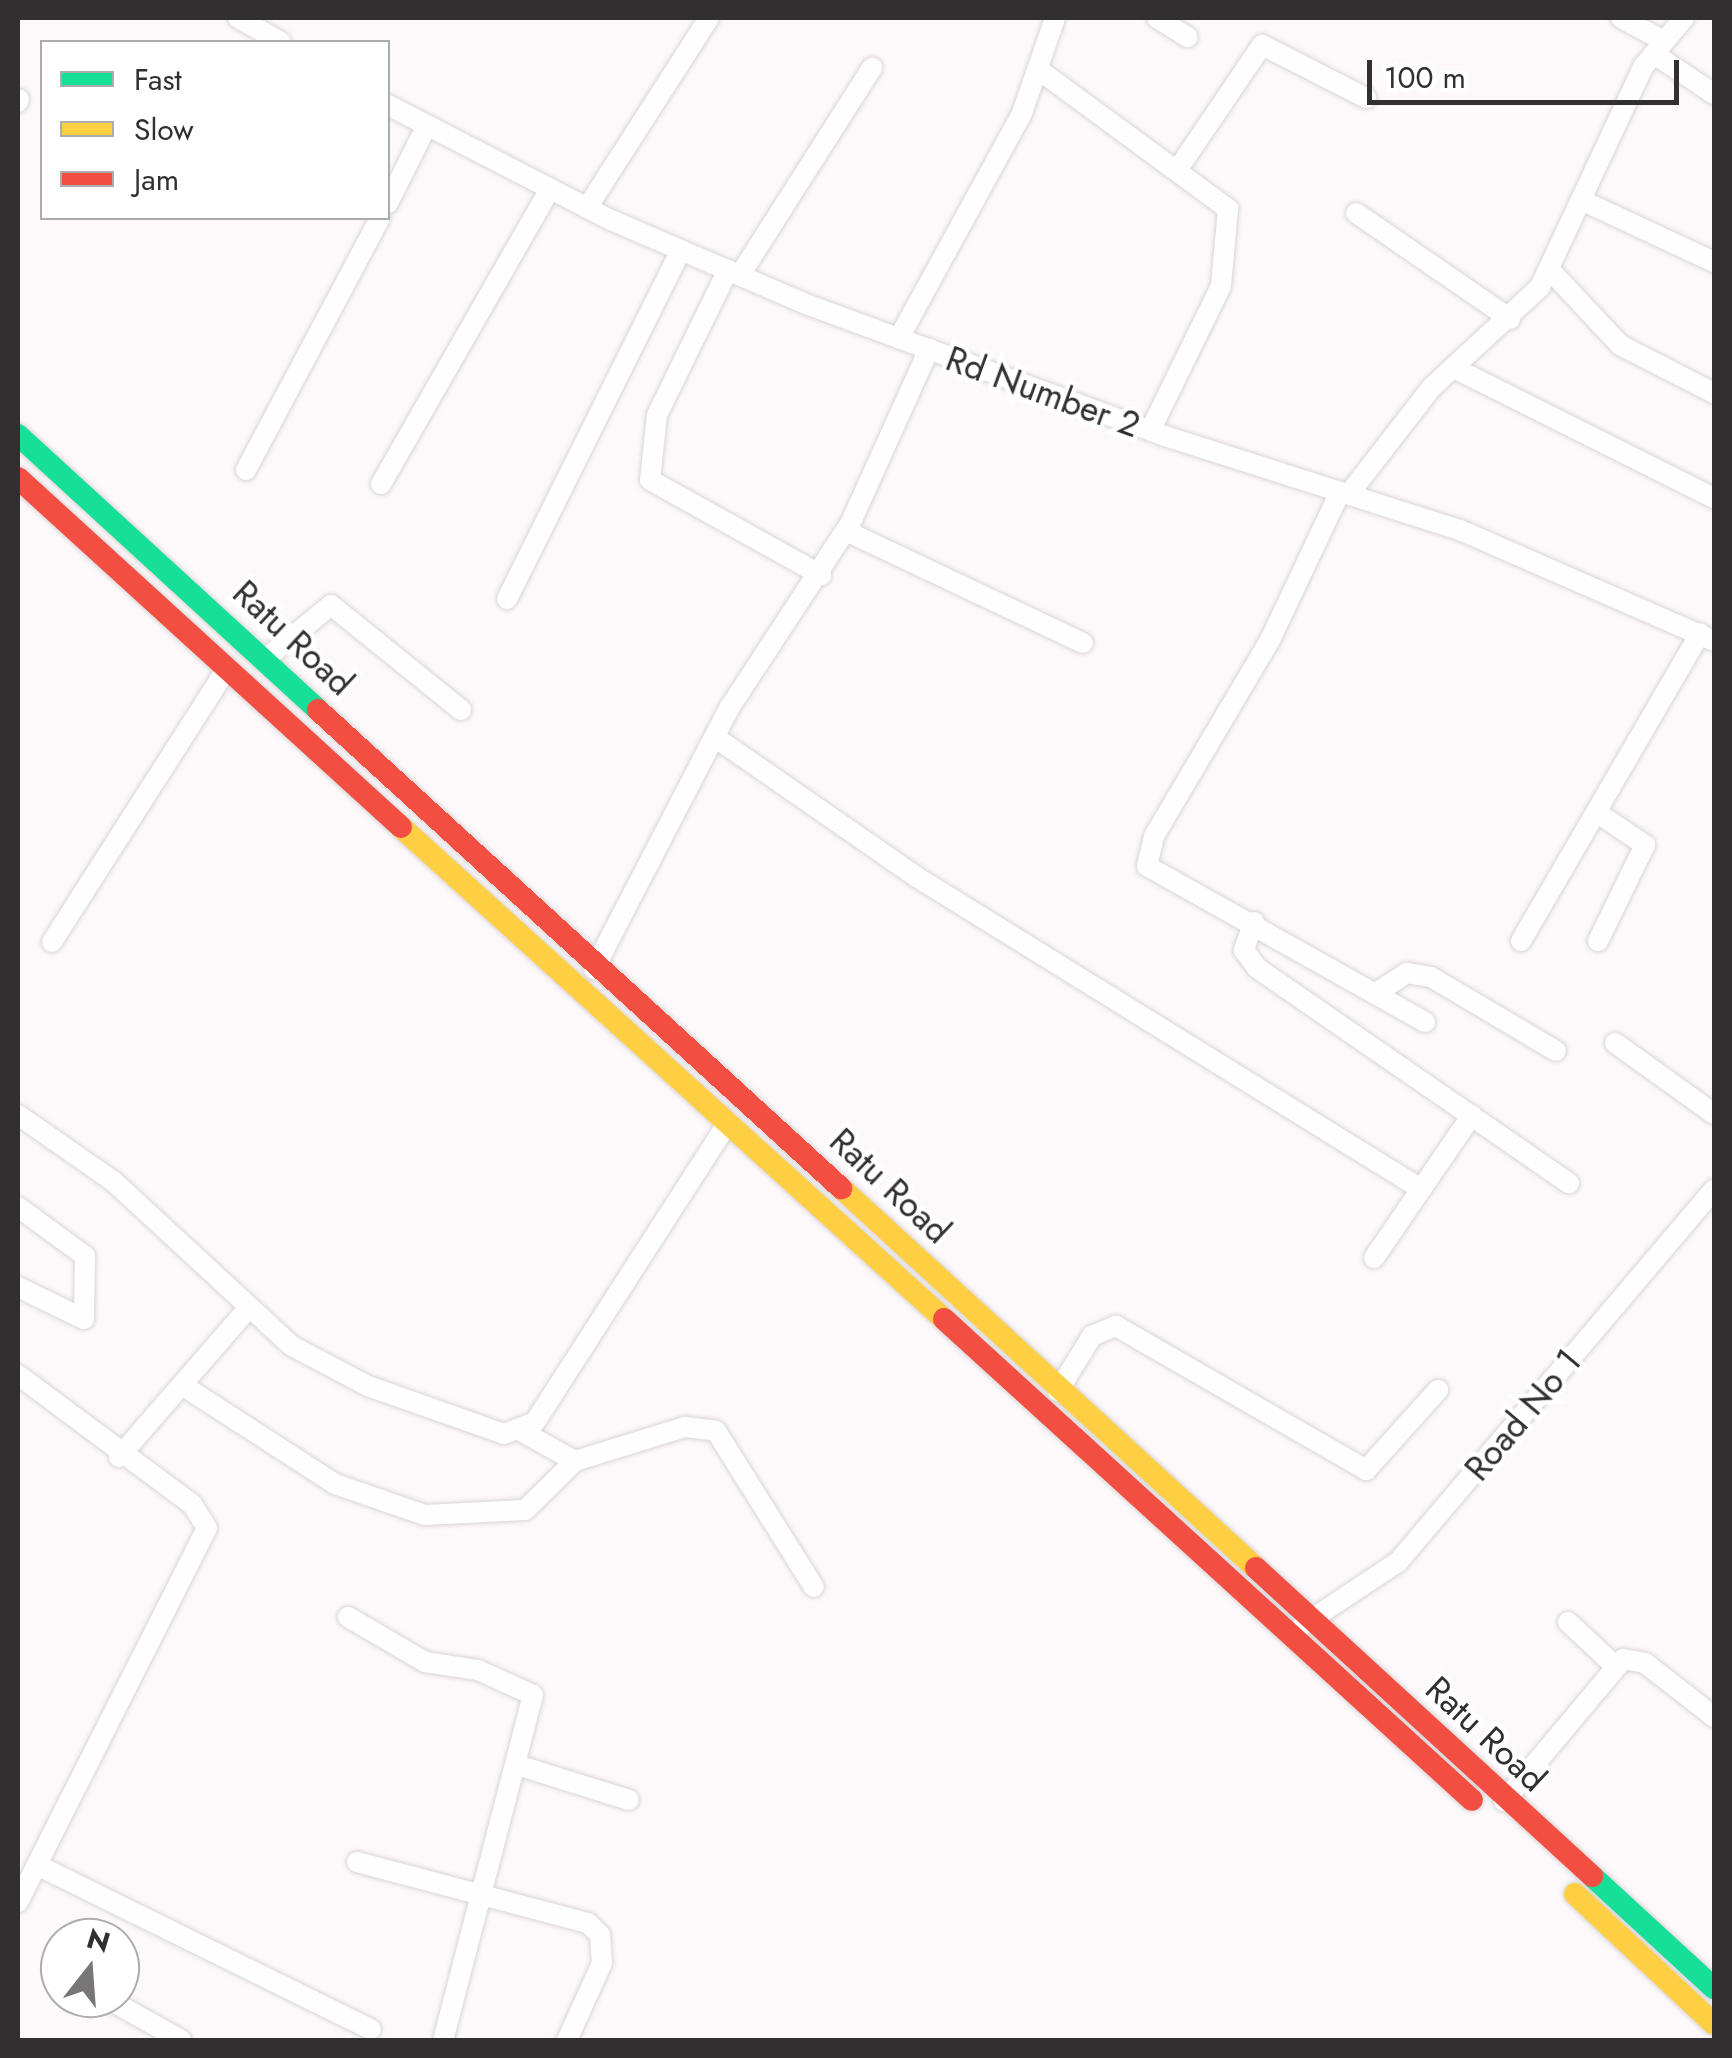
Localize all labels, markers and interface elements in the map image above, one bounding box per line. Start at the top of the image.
legend [40,40,390,220]
scale bar [1372,40,1684,102]
text: 100 m [1384,56,1466,99]
text: Fast [134,58,182,101]
text: Slow [134,108,194,151]
text: Jam [134,158,179,201]
street label: Rd Number 2 [940,338,1146,446]
street label: Ratu Road [224,572,362,704]
street label: Ratu Road [821,1120,959,1252]
street label: Road No 1 [1456,1341,1590,1489]
street label: Ratu Road [1417,1668,1555,1800]
north arrow [40,1918,140,2018]
text: N [82,1918,115,1964]

